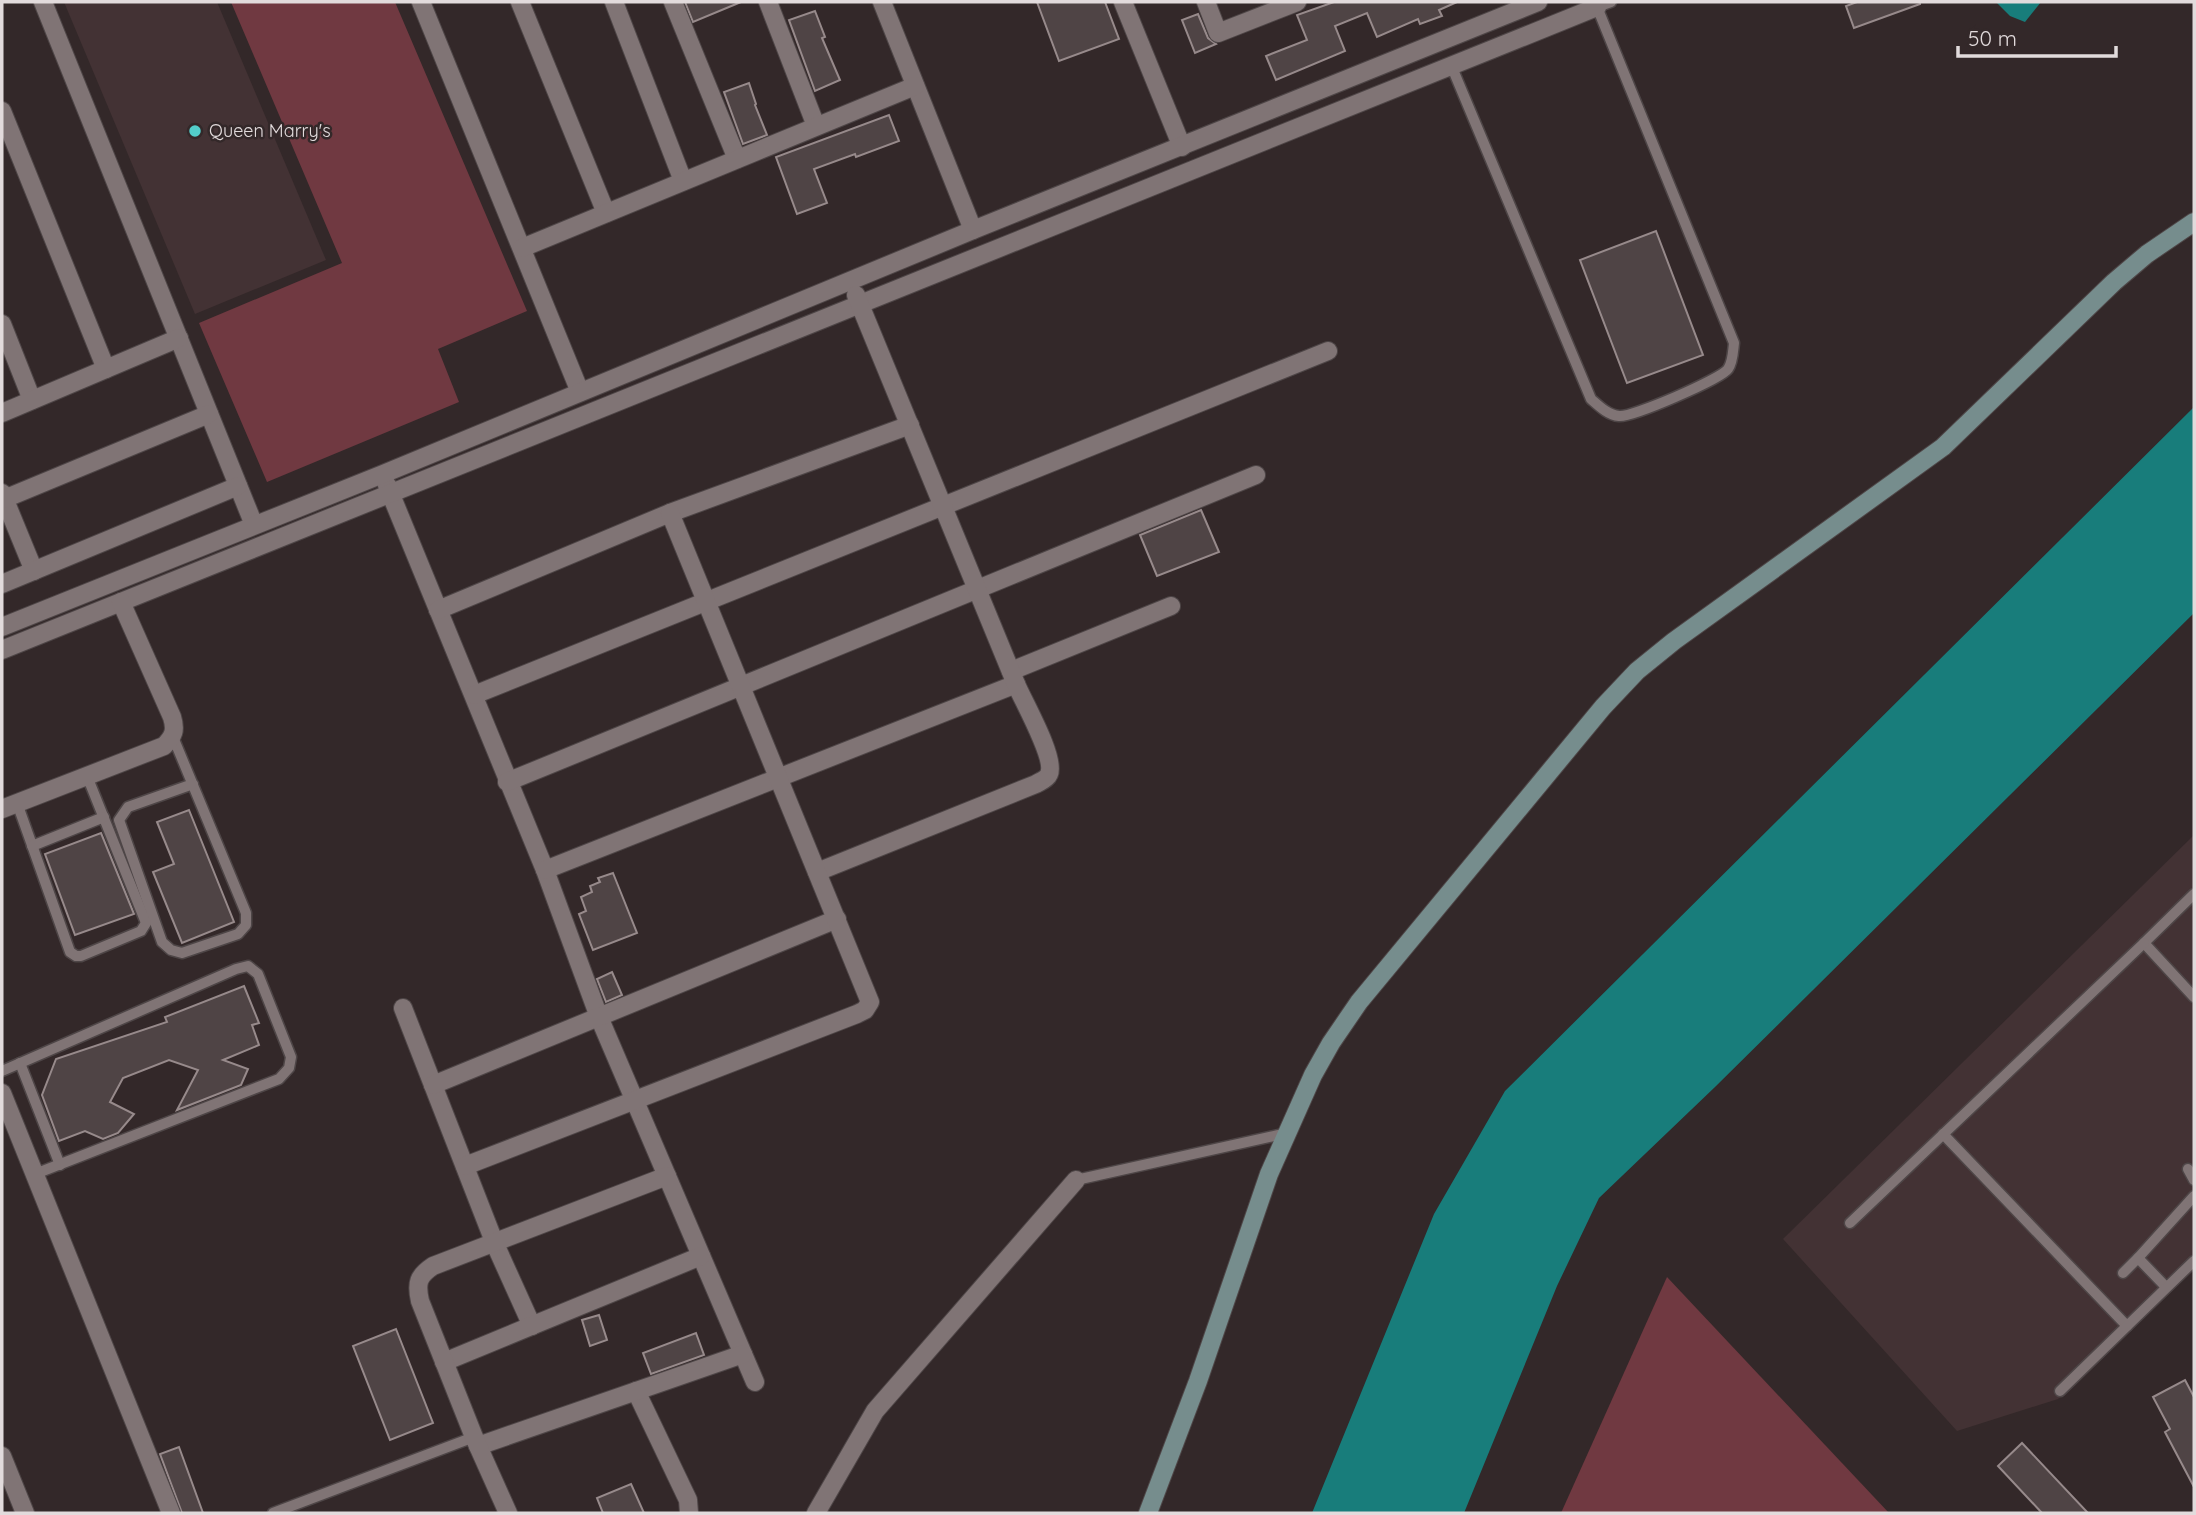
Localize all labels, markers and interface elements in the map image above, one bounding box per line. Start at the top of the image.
scale bar [1958,14,2116,58]
text: 50 m [1968,25,2017,51]
place label: Queen Marry's [209,119,331,142]
marker: Queen Marry's [187,123,203,139]

